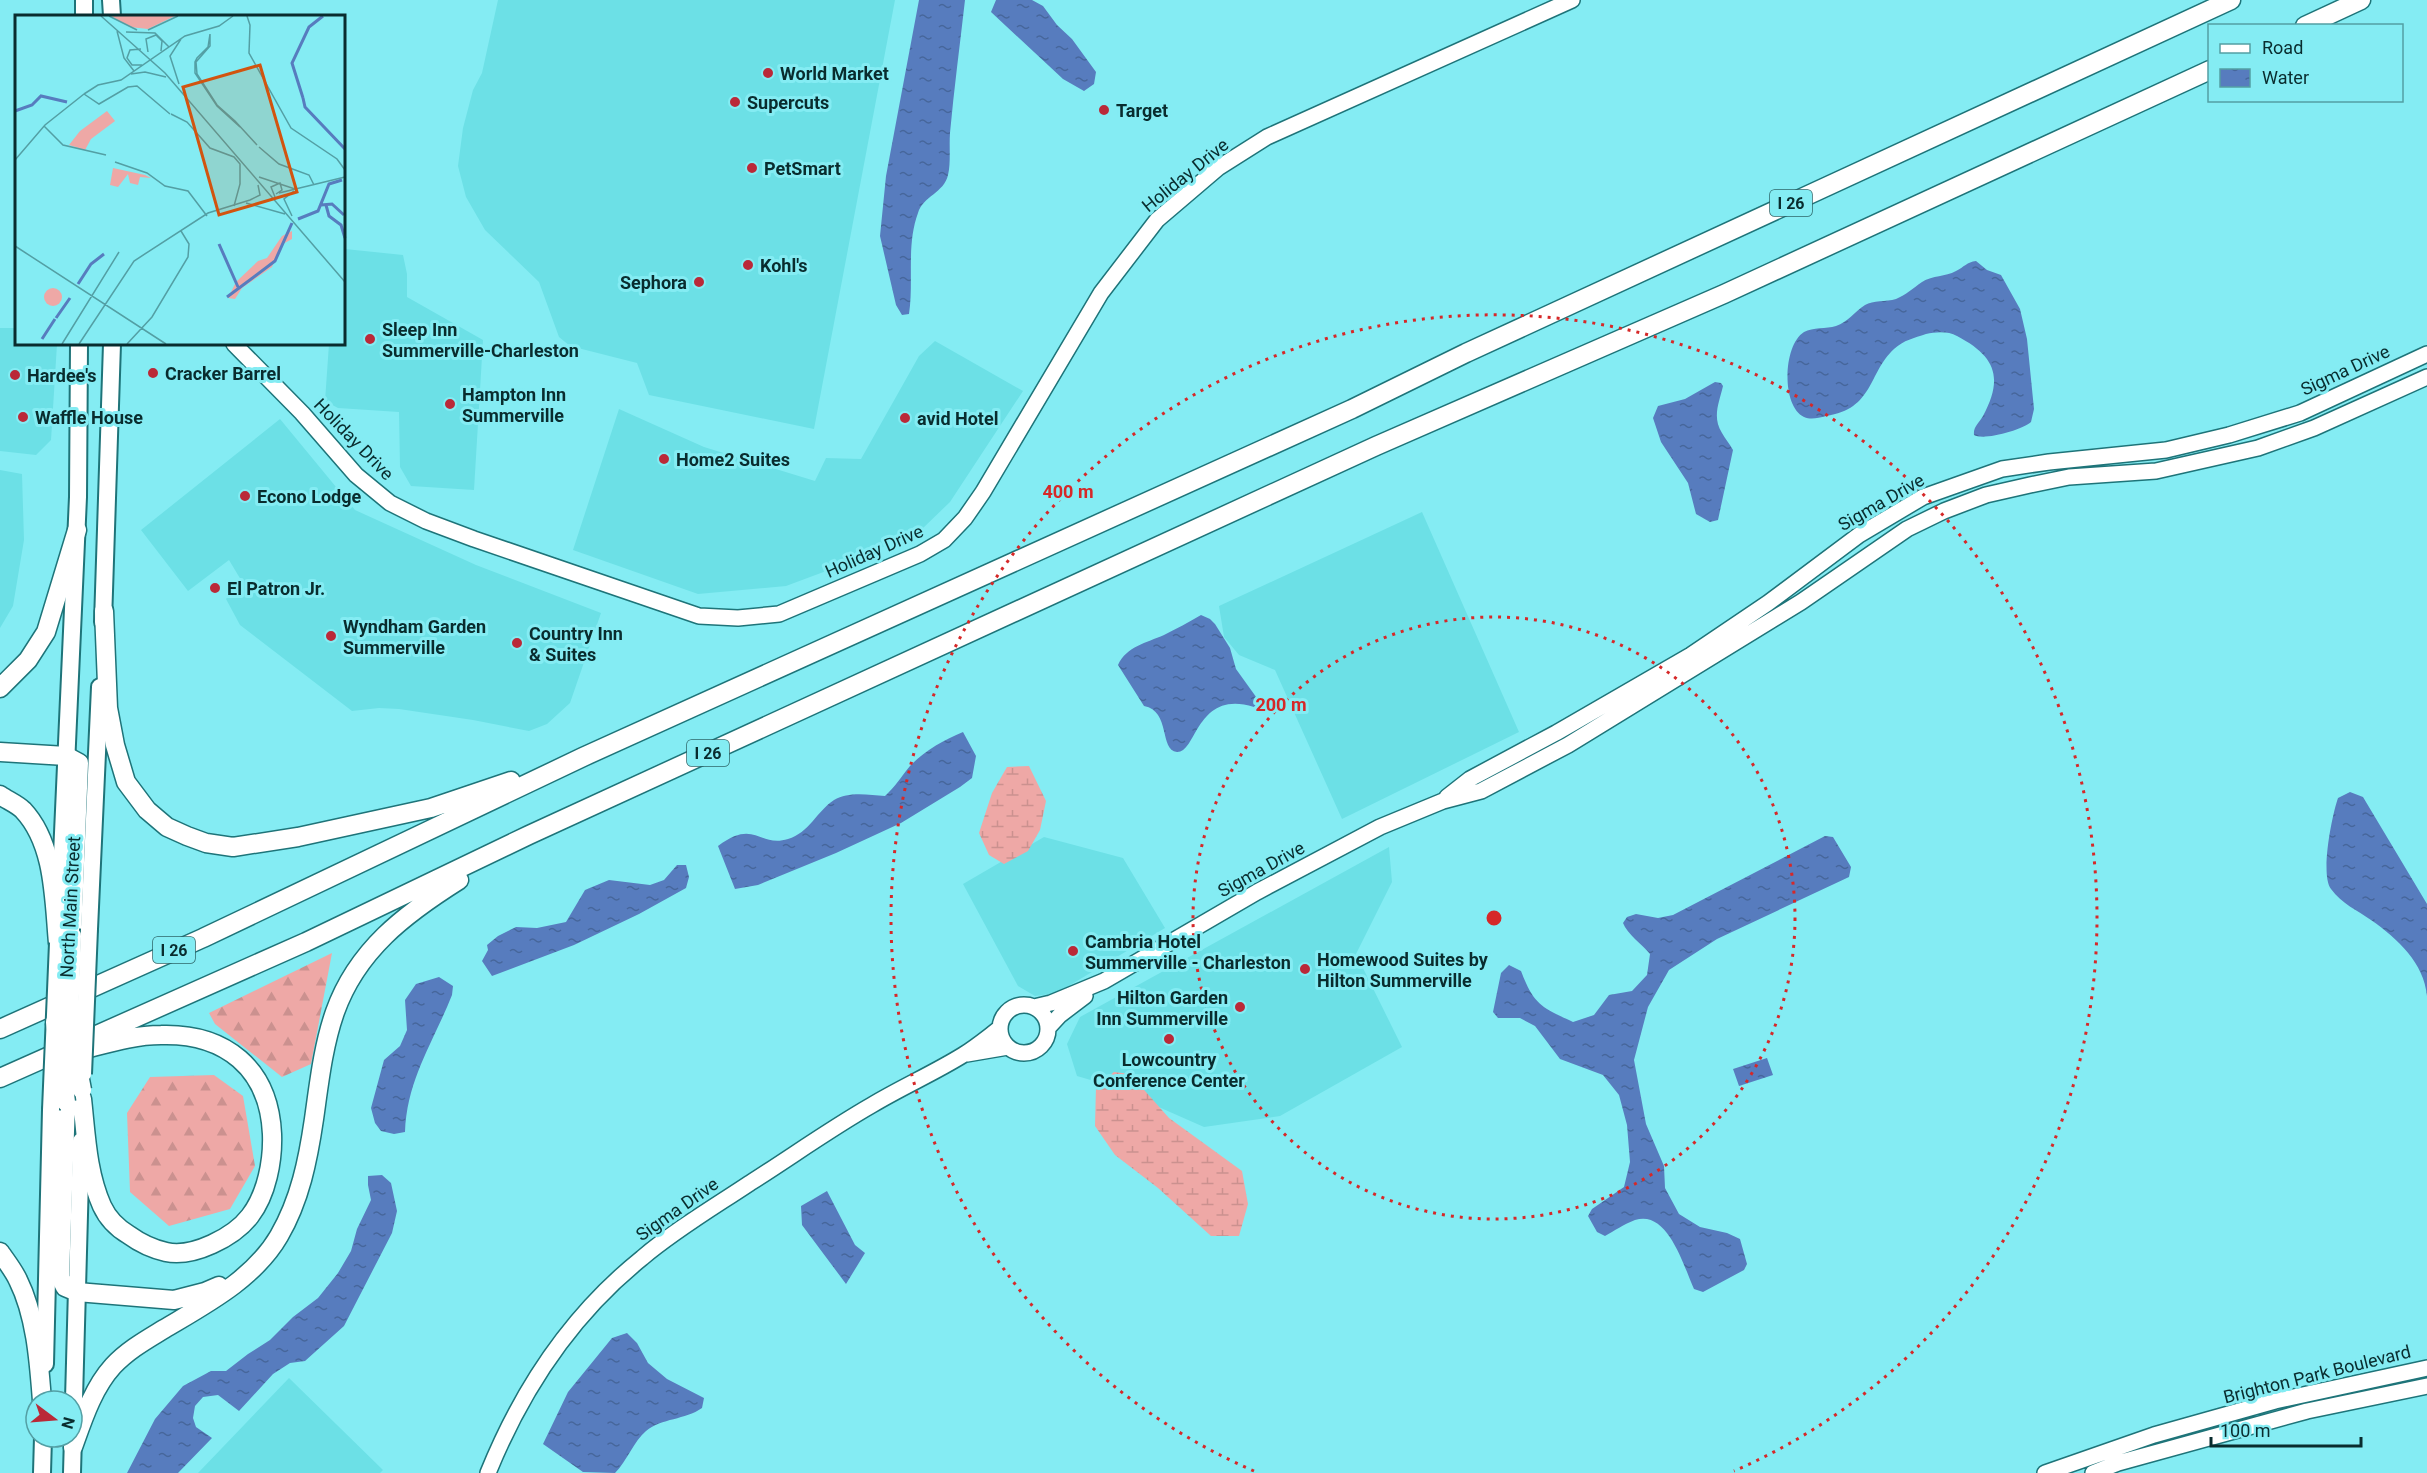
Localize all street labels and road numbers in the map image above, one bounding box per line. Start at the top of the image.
street label: Holiday Drive [1138,134,1232,216]
road number: I 26 [1770,190,1812,216]
street label: Sigma Drive [2297,340,2393,400]
street label: Holiday Drive [310,394,398,484]
street label: Sigma Drive [1834,469,1928,535]
street label: Holiday Drive [822,520,926,582]
road number: I 26 [687,740,729,766]
street label: North Main Street [56,836,84,978]
street label: Sigma Drive [1214,837,1308,901]
road number: I 26 [153,937,195,963]
street label: Sigma Drive [632,1173,722,1245]
street label: Brighton Park Boulevard [2221,1341,2413,1407]

